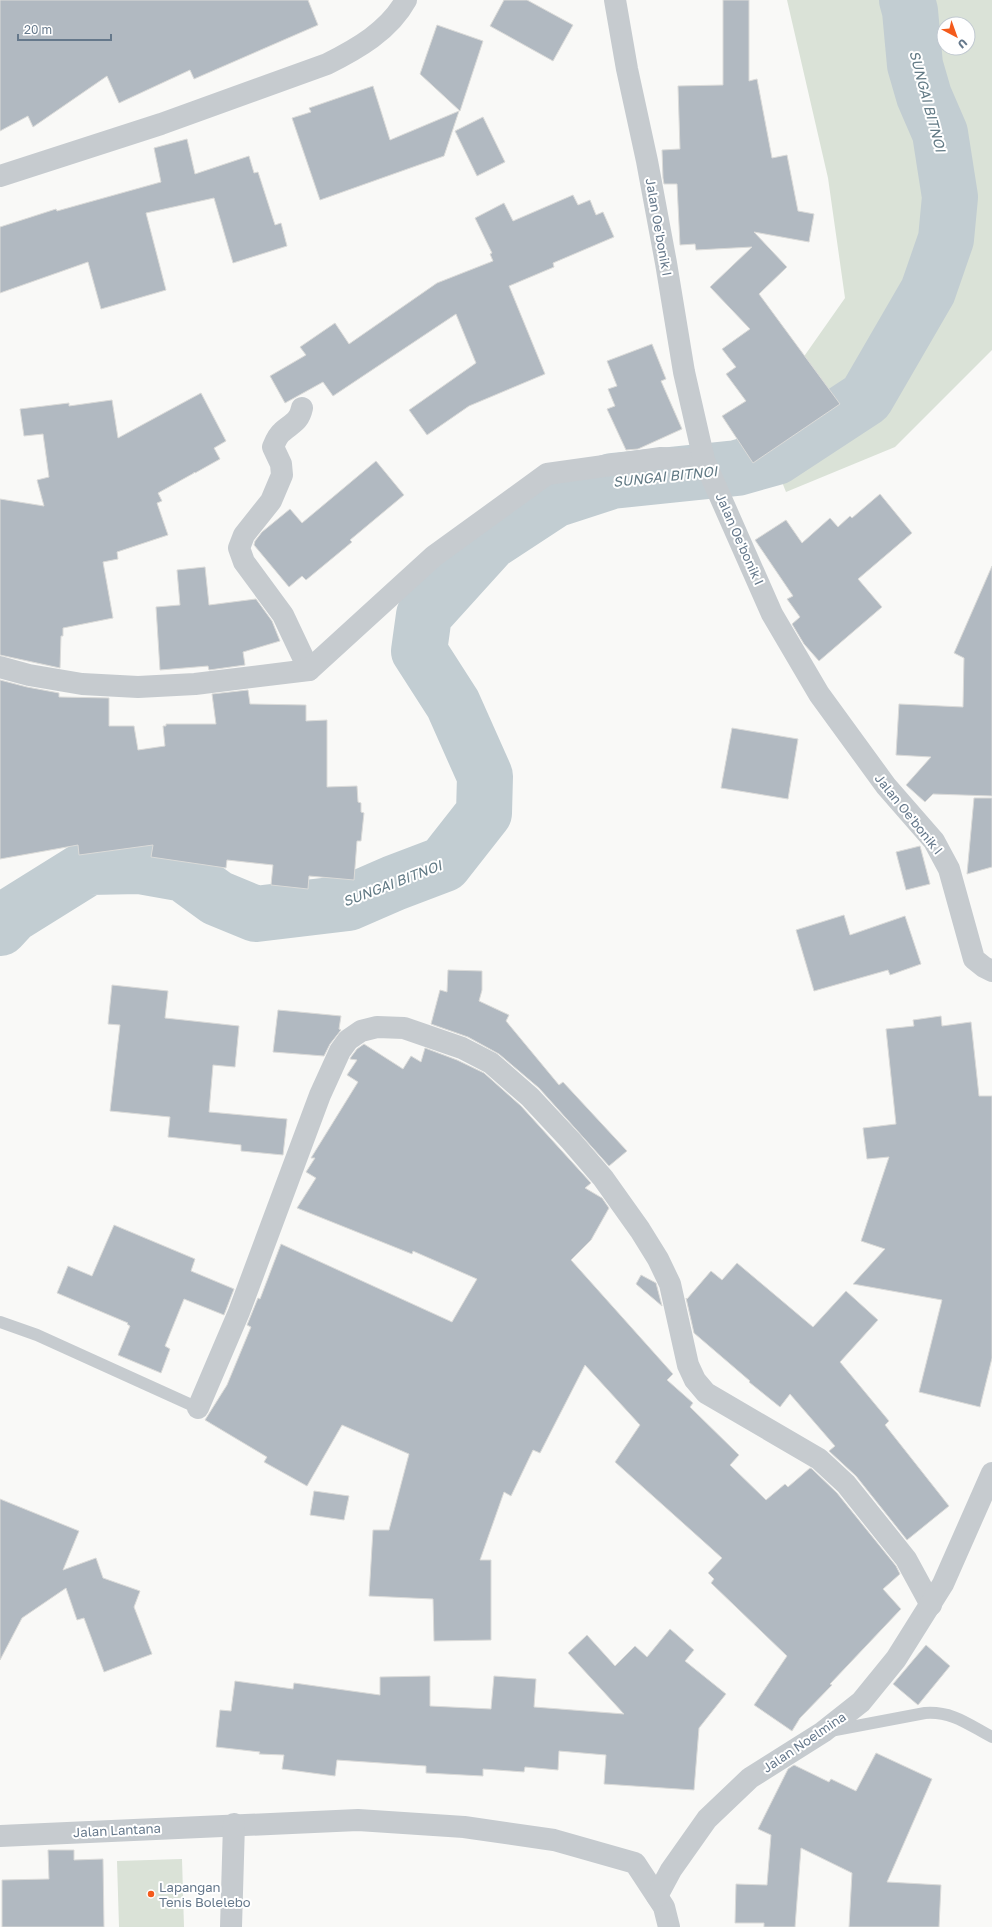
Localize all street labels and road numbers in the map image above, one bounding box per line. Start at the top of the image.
street label: Jalan Oe'bonik I [643,177,675,277]
street label: Jalan Oe'bonik I [713,490,767,588]
street label: Jalan Oe'bonik I [872,770,946,858]
street label: Jalan Noelmina [759,1708,849,1776]
street label: Jalan Lantana [73,1820,161,1840]

